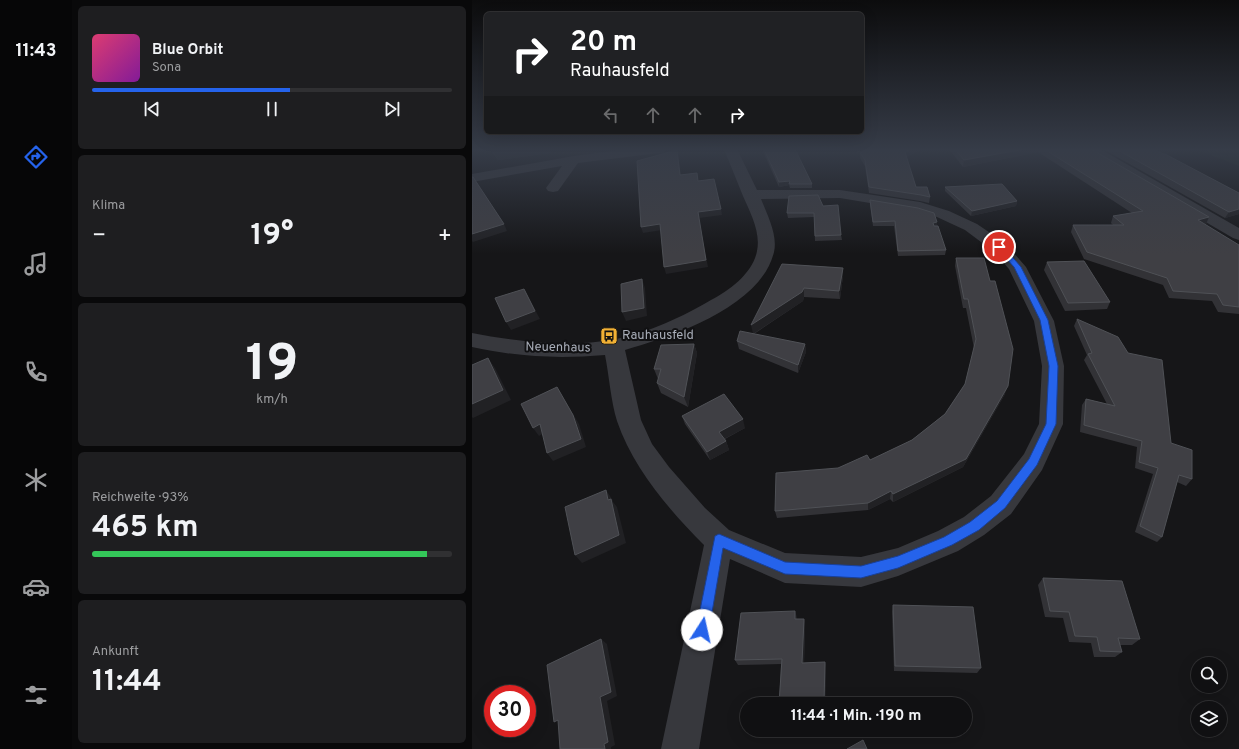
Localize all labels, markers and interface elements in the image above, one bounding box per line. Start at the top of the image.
text: 20 m [570,25,637,61]
icon: right [504,28,556,80]
text: 11:43 [15,40,57,63]
text: Blue Orbit [152,41,223,60]
text: Sona [152,60,181,76]
text: Rauhausfeld [570,60,670,83]
icon: previous [141,98,163,120]
icon: pause [261,98,283,120]
icon: next [381,98,403,120]
icon: left [600,104,622,126]
icon: ahead [642,104,664,126]
icon: ahead [684,104,706,126]
icon: right [726,104,748,126]
icon: directions [22,143,50,171]
text: Klima [92,198,125,214]
text: 19° [251,218,293,255]
text: − [92,223,106,250]
text: + [438,223,452,250]
pin [982,230,1016,264]
icon: arrive [988,236,1010,258]
icon: music [22,250,50,278]
bus stop icon: Rauhausfeld [599,326,619,346]
place label: Rauhausfeld [622,328,694,344]
text: 19 [246,333,298,399]
street label: Neuenhaus [525,339,591,357]
icon: phone [22,358,50,386]
text: km/h [256,392,288,408]
icon: climate [22,466,50,494]
text: Reichweite · 93% [92,490,189,506]
text: 465 km [92,510,199,547]
icon: car [22,573,50,601]
position arrow [681,609,723,651]
text: Ankunft [92,644,139,660]
map controls [1191,657,1227,737]
button: search [1191,657,1227,693]
text: 11:44 [92,664,162,701]
icon: filters [22,681,50,709]
speed limit sign: 30 [484,685,536,737]
button: layers [1191,701,1227,737]
text: 11:44 · 1 Min. · 190 m [791,707,921,726]

